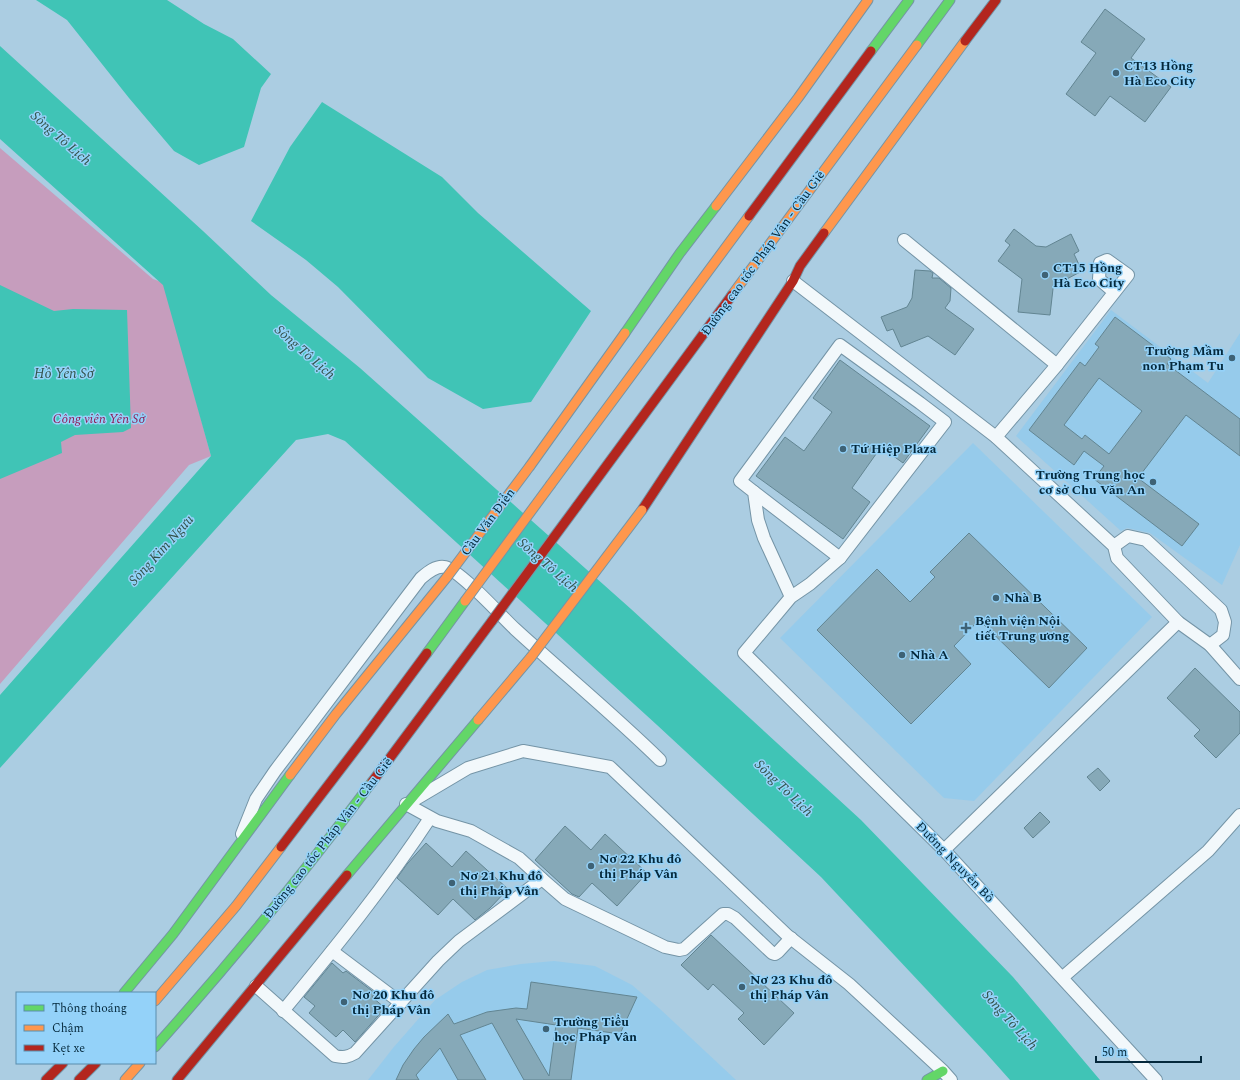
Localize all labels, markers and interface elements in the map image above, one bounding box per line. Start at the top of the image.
place label: CT13 Hồng Hà Eco City [1124,56,1196,91]
marker: CT13 Hồng Hà Eco City [1111,68,1121,78]
water label: Sông Tô Lịch [26,106,96,170]
street label: Đường cao tốc Pháp Vân - Cầu Giẽ [696,166,830,340]
place label: CT15 Hồng Hà Eco City [1053,258,1125,293]
marker: CT15 Hồng Hà Eco City [1040,270,1050,280]
water label: Sông Tô Lịch [270,320,340,384]
place label: Trường Mầm non Phạm Tu [1142,341,1224,376]
marker: Trường Mầm non Phạm Tu [1227,353,1237,363]
water label: Hồ Yên Sở [34,363,95,384]
park label: Công viên Yên Sở [53,409,147,429]
place label: Tứ Hiệp Plaza [851,439,937,459]
marker: Tứ Hiệp Plaza [838,444,848,454]
place label: Trường Trung học cơ sở Chu Văn An [1036,465,1145,500]
marker: Trường Trung học cơ sở Chu Văn An [1148,477,1158,487]
street label: Cầu Văn Điển [456,483,520,560]
water label: Sông Kim Ngưu [123,509,199,590]
water label: Sông Tô Lịch [513,533,583,597]
place label: Nhà B [1004,588,1042,608]
marker: Nhà B [991,593,1001,603]
place label: Bệnh viện Nội tiết Trung ương [975,611,1069,646]
marker: Bệnh viện Nội tiết Trung ương [960,622,972,634]
place label: Nhà A [910,645,949,665]
marker: Nhà A [897,650,907,660]
street label: Đường cao tốc Pháp Vân - Cầu Giẽ [259,753,397,923]
water label: Sông Tô Lịch [750,755,818,821]
street label: Đường Nguyễn Bồ [911,817,999,907]
place label: Nơ 22 Khu đô thị Pháp Vân [599,849,681,884]
marker: Nơ 22 Khu đô thị Pháp Vân [586,861,596,871]
place label: Nơ 21 Khu đô thị Pháp Vân [460,866,542,901]
marker: Nơ 21 Khu đô thị Pháp Vân [447,878,457,888]
place label: Nơ 23 Khu đô thị Pháp Vân [750,970,832,1005]
marker: Nơ 23 Khu đô thị Pháp Vân [737,982,747,992]
place label: Nơ 20 Khu đô thị Pháp Vân [352,985,434,1020]
water label: Sông Tô Lịch [977,985,1043,1055]
legend [16,992,156,1064]
marker: Nơ 20 Khu đô thị Pháp Vân [339,997,349,1007]
text: Thông thoáng [52,999,127,1018]
place label: Trường Tiểu học Pháp Vân [554,1012,637,1047]
text: Chậm [52,1019,84,1038]
marker: Trường Tiểu học Pháp Vân [541,1024,551,1034]
scale bar [1096,1038,1201,1064]
text: Kẹt xe [52,1039,85,1058]
text: 50 m [1102,1043,1127,1062]

